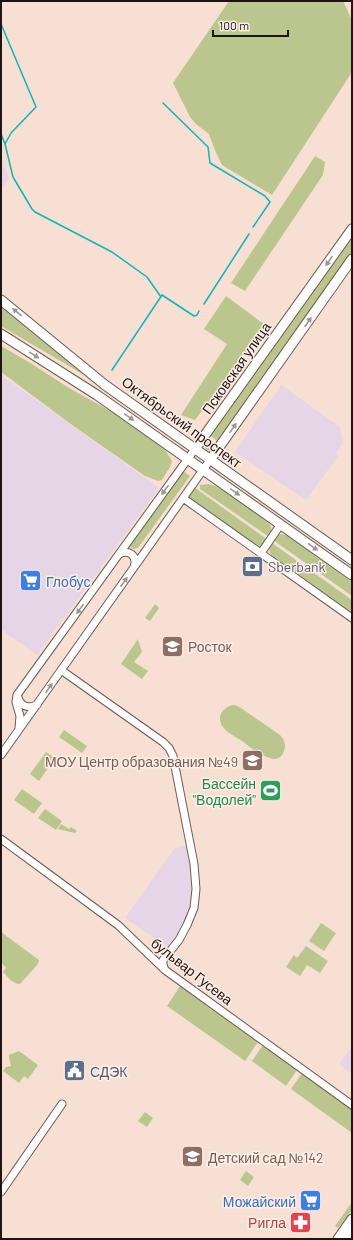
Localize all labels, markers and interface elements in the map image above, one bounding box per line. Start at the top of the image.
scale bar [213,12,288,38]
text: 100 m [219,18,249,32]
one-way arrow [325,255,333,266]
one-way arrow [11,308,22,317]
one-way arrow [304,317,312,327]
street label: Псковская улица [198,319,274,417]
one-way arrow [28,352,40,359]
street label: Октябрьский проспект [119,373,246,472]
one-way arrow [124,413,134,421]
one-way arrow [229,423,237,433]
one-way arrow [161,485,169,496]
one-way arrow [230,488,241,496]
one-way arrow [307,543,318,551]
bank icon: Sberbank [240,553,266,579]
place label: Sberbank [268,558,326,575]
supermarket icon: Глобус [18,568,44,594]
place label: Глобус [46,573,90,590]
one-way arrow [120,576,128,587]
one-way arrow [76,603,84,614]
school or university icon: Росток [160,633,186,659]
place label: Росток [188,638,233,655]
one-way arrow [45,682,53,693]
school or university icon: МОУ Центр образования №49 [240,748,266,774]
place label: МОУ Центр образования №49 [45,753,238,770]
place label: Бассейн "Водолей" [192,775,256,808]
sports icon: Бассейн "Водолей" [258,778,284,804]
street label: бульвар Гусева [148,934,236,1008]
public building icon: СДЭК [61,1058,87,1084]
place label: СДЭК [90,1063,128,1080]
school or university icon: Детский сад №142 [179,1144,205,1170]
place label: Детский сад №142 [208,1149,324,1166]
supermarket icon: Можайский [298,1188,324,1214]
place label: Можайский [223,1193,296,1210]
pharmacy icon: Ригла [288,1209,314,1235]
place label: Ригла [248,1214,286,1231]

